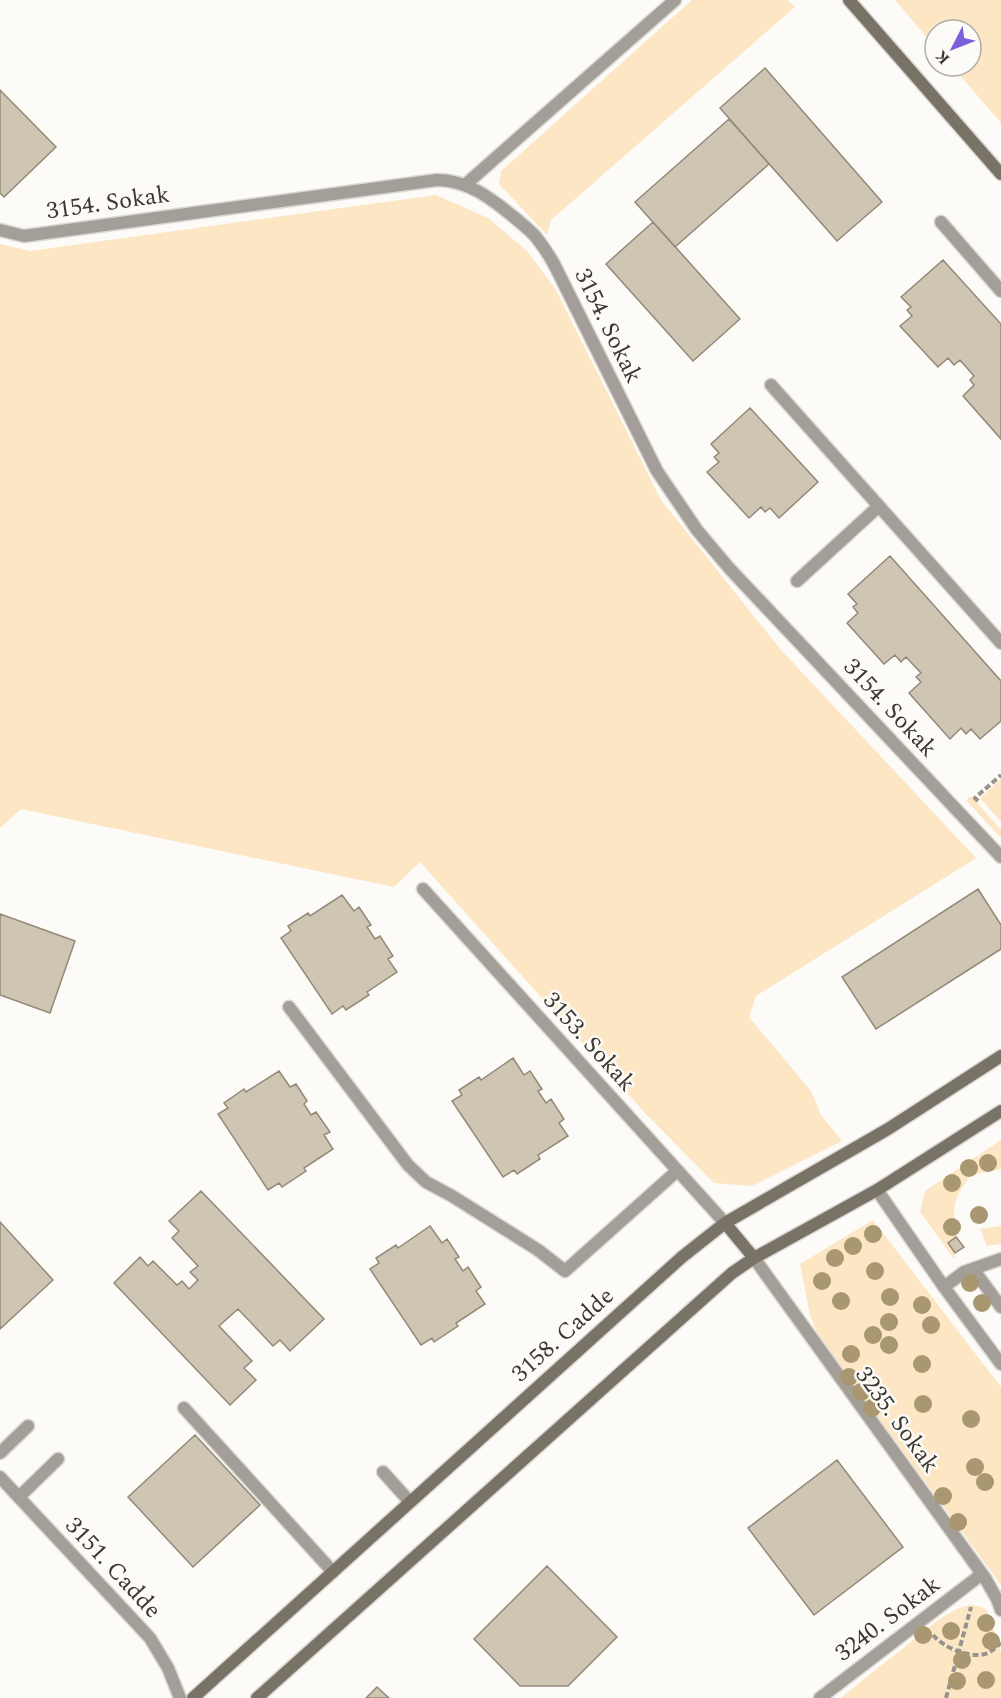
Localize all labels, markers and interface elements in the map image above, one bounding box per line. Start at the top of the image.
north arrow [923,18,983,78]
text: K [929,44,956,70]
street label: 3154. Sokak [44,177,172,229]
street label: 3154. Sokak [565,262,651,390]
street label: 3154. Sokak [834,650,946,766]
street label: 3153. Sokak [534,984,644,1100]
street label: 3158. Cadde [504,1279,622,1391]
street label: 3235. Sokak [846,1359,948,1481]
street label: 3151. Cadde [56,1509,170,1627]
street label: 3240. Sokak [828,1567,948,1671]

